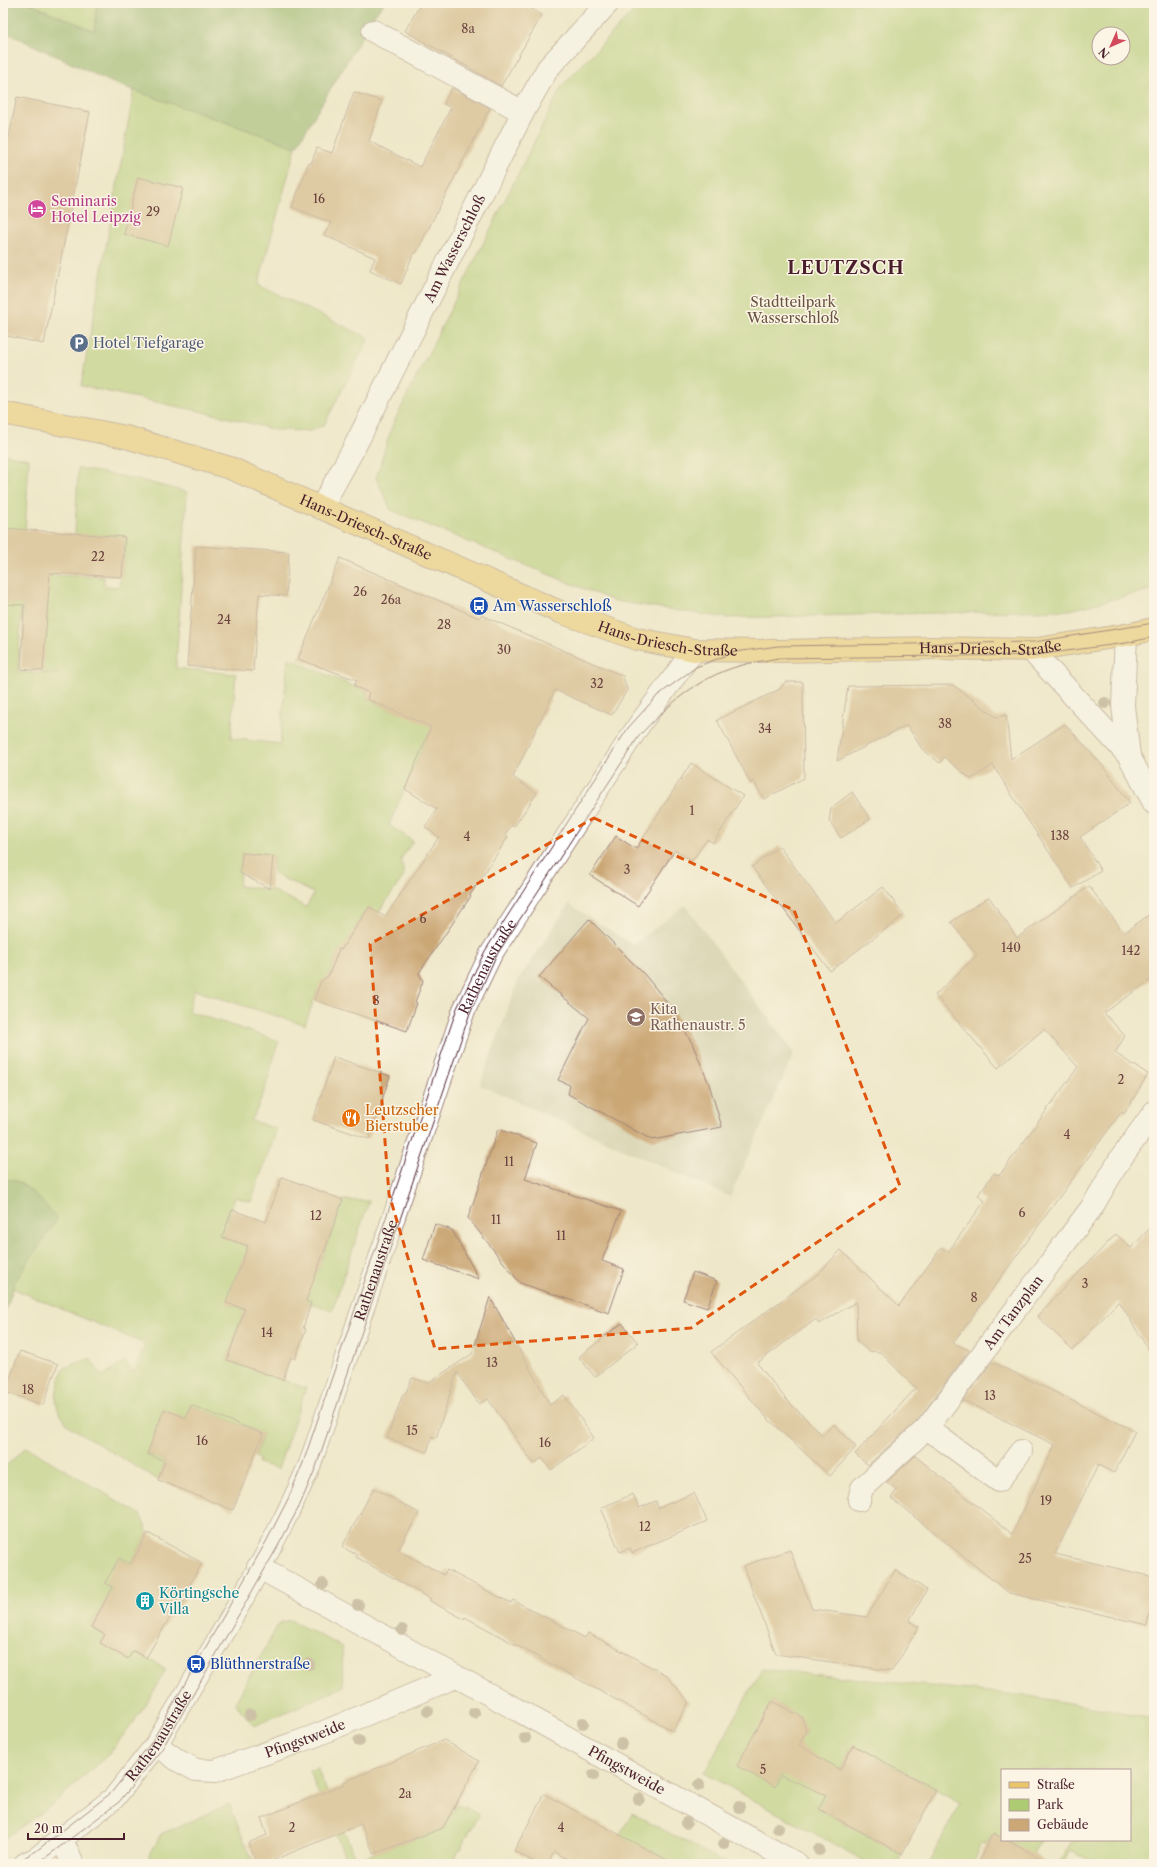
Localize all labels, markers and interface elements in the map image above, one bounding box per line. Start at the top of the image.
house number: 8a [461,21,475,36]
north arrow [1091,26,1131,66]
text: N [1095,44,1112,61]
house number: 16 [313,191,325,206]
street label: Am Wasserschloß [419,191,489,306]
place label: Seminaris Hotel Leipzig [51,192,141,226]
hotel icon: Seminaris Hotel Leipzig [26,198,48,220]
house number: 29 [146,204,160,219]
district label: LEUTZSCH [787,257,905,279]
park label: Stadtteilpark Wasserschloß [746,293,839,327]
parking icon: Hotel Tiefgarage [68,332,90,354]
place label: Hotel Tiefgarage [93,334,204,352]
street label: Hans-Driesch-Straße [297,490,435,564]
house number: 22 [91,549,105,564]
house number: 26 [353,584,367,599]
house number: 26a [381,592,402,607]
bus stop icon: Am Wasserschloß [468,595,490,617]
place label: Am Wasserschloß [492,597,612,615]
house number: 24 [217,612,231,627]
house number: 28 [437,617,451,632]
street label: Hans-Driesch-Straße [596,617,738,660]
street label: Hans-Driesch-Straße [919,636,1063,659]
house number: 30 [497,642,511,657]
house number: 32 [590,676,604,691]
house number: 38 [938,716,952,731]
house number: 34 [758,721,772,736]
house number: 1 [689,803,695,818]
house number: 138 [1051,828,1069,843]
house number: 4 [464,829,471,844]
house number: 3 [624,862,630,877]
house number: 6 [419,911,427,926]
street label: Rathenaustraße [454,915,520,1017]
house number: 140 [1001,940,1021,955]
house number: 142 [1122,943,1141,958]
house number: 8 [372,993,380,1008]
place label: Kita Rathenaustr. 5 [650,1000,746,1034]
school or university icon: Kita Rathenaustr. 5 [625,1006,647,1028]
house number: 2 [1118,1072,1125,1087]
place label: Leutzscher Bierstube [365,1101,439,1135]
restaurant icon: Leutzscher Bierstube [340,1107,362,1129]
house number: 4 [1064,1127,1071,1142]
house number: 11 [504,1154,514,1169]
house number: 6 [1018,1205,1026,1220]
house number: 12 [310,1208,322,1223]
house number: 11 [491,1212,501,1227]
street label: Rathenaustraße [350,1217,401,1323]
house number: 11 [556,1228,566,1243]
street label: Am Tanzplan [979,1272,1047,1354]
house number: 3 [1082,1276,1088,1291]
house number: 8 [970,1290,978,1305]
house number: 14 [261,1325,273,1340]
house number: 13 [486,1355,498,1370]
house number: 18 [22,1382,34,1397]
house number: 13 [984,1388,996,1403]
house number: 15 [406,1423,418,1438]
house number: 16 [196,1433,208,1448]
house number: 16 [539,1435,551,1450]
house number: 19 [1040,1493,1052,1508]
house number: 12 [639,1519,651,1534]
house number: 25 [1018,1551,1032,1566]
place label: Körtingsche Villa [158,1584,239,1618]
building icon: Körtingsche Villa [134,1590,156,1612]
bus stop icon: Blüthnerstraße [185,1653,207,1675]
place label: Blüthnerstraße [210,1655,310,1673]
street label: Rathenaustraße [122,1687,196,1785]
street label: Pfingstweide [262,1715,348,1762]
street label: Pfingstweide [585,1742,668,1799]
house number: 5 [760,1762,766,1777]
legend [1001,1769,1131,1841]
text: Straße [1037,1777,1075,1792]
house number: 2a [398,1786,412,1801]
text: Park [1037,1797,1064,1812]
scale bar [28,1815,124,1841]
text: Gebäude [1037,1817,1089,1832]
house number: 2 [289,1820,296,1835]
house number: 4 [558,1820,565,1835]
text: 20 m [34,1821,63,1836]

